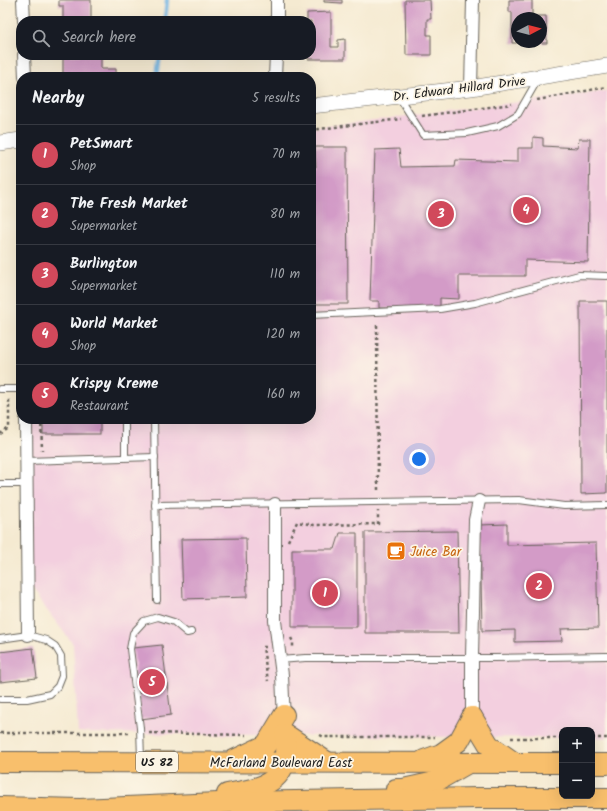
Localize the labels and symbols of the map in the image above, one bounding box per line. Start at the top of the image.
north arrow [511,12,547,48]
street label: Dr. Edward Hillard Drive [392,71,527,108]
pin: 4 [513,195,539,225]
pin: 3 [428,199,454,229]
your location [409,449,429,469]
cafe icon: Juice Bar [385,540,407,562]
place label: Juice Bar [410,542,462,563]
pin: 2 [526,571,552,601]
pin: 1 [312,578,338,608]
pin: 5 [139,667,165,697]
road number: US 82 [136,752,178,772]
street label: McFarland Boulevard East [210,753,353,774]

